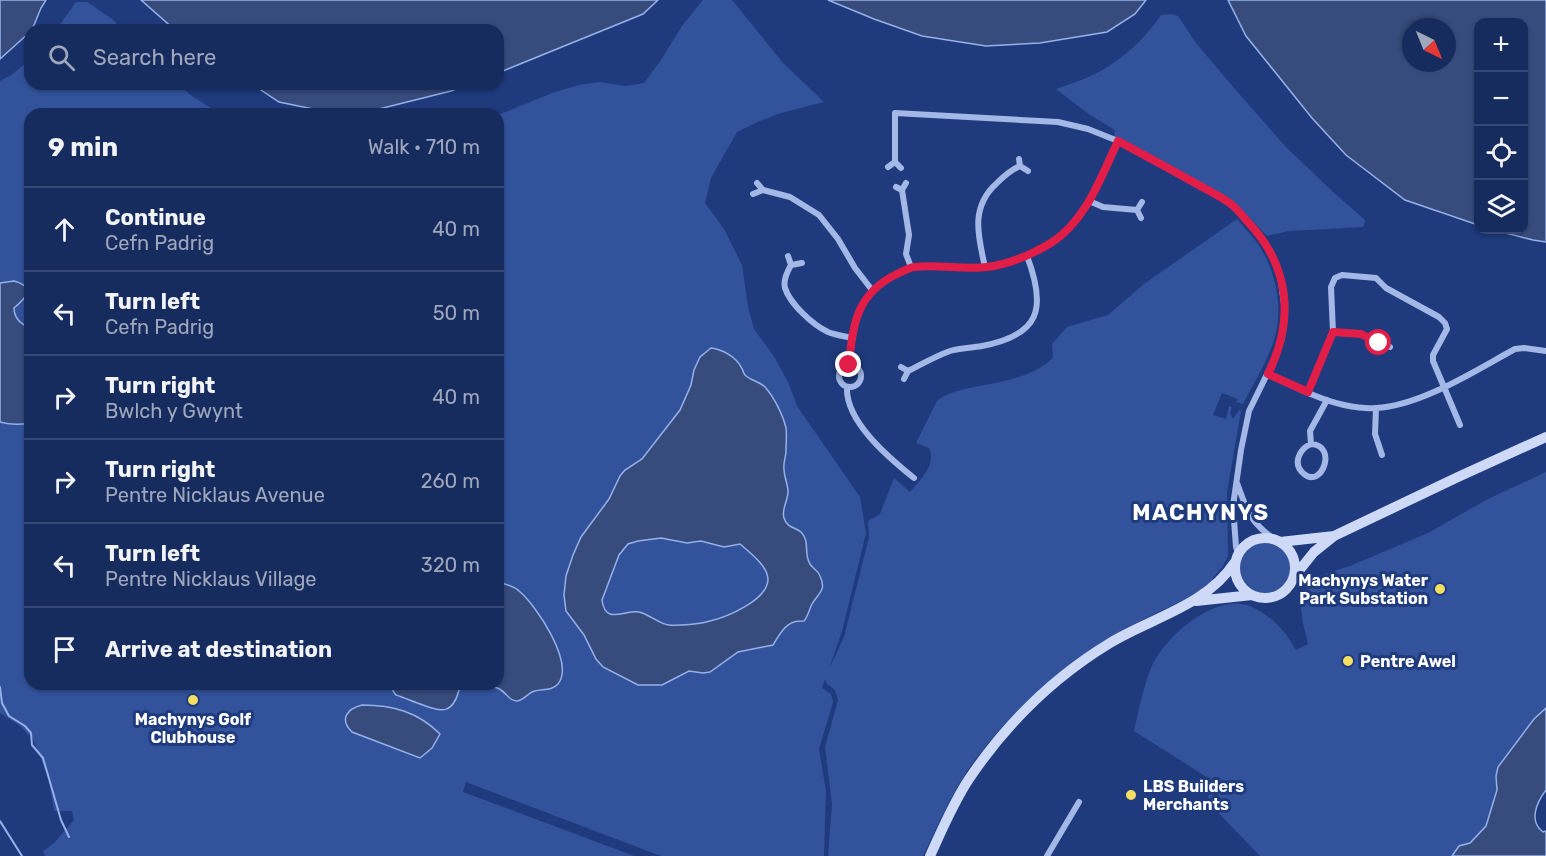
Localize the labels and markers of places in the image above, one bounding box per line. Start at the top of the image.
place label: Machynys Water Park Substation [1298,571,1429,608]
marker: Machynys Water Park Substation [1433,582,1447,596]
place label: Pentre Awel [1360,652,1456,671]
marker: Pentre Awel [1341,654,1355,668]
marker: Machynys Golf Clubhouse [186,693,200,707]
place label: Machynys Golf Clubhouse [135,710,252,747]
place label: LBS Builders Merchants [1143,777,1244,814]
marker: LBS Builders Merchants [1124,788,1138,802]

